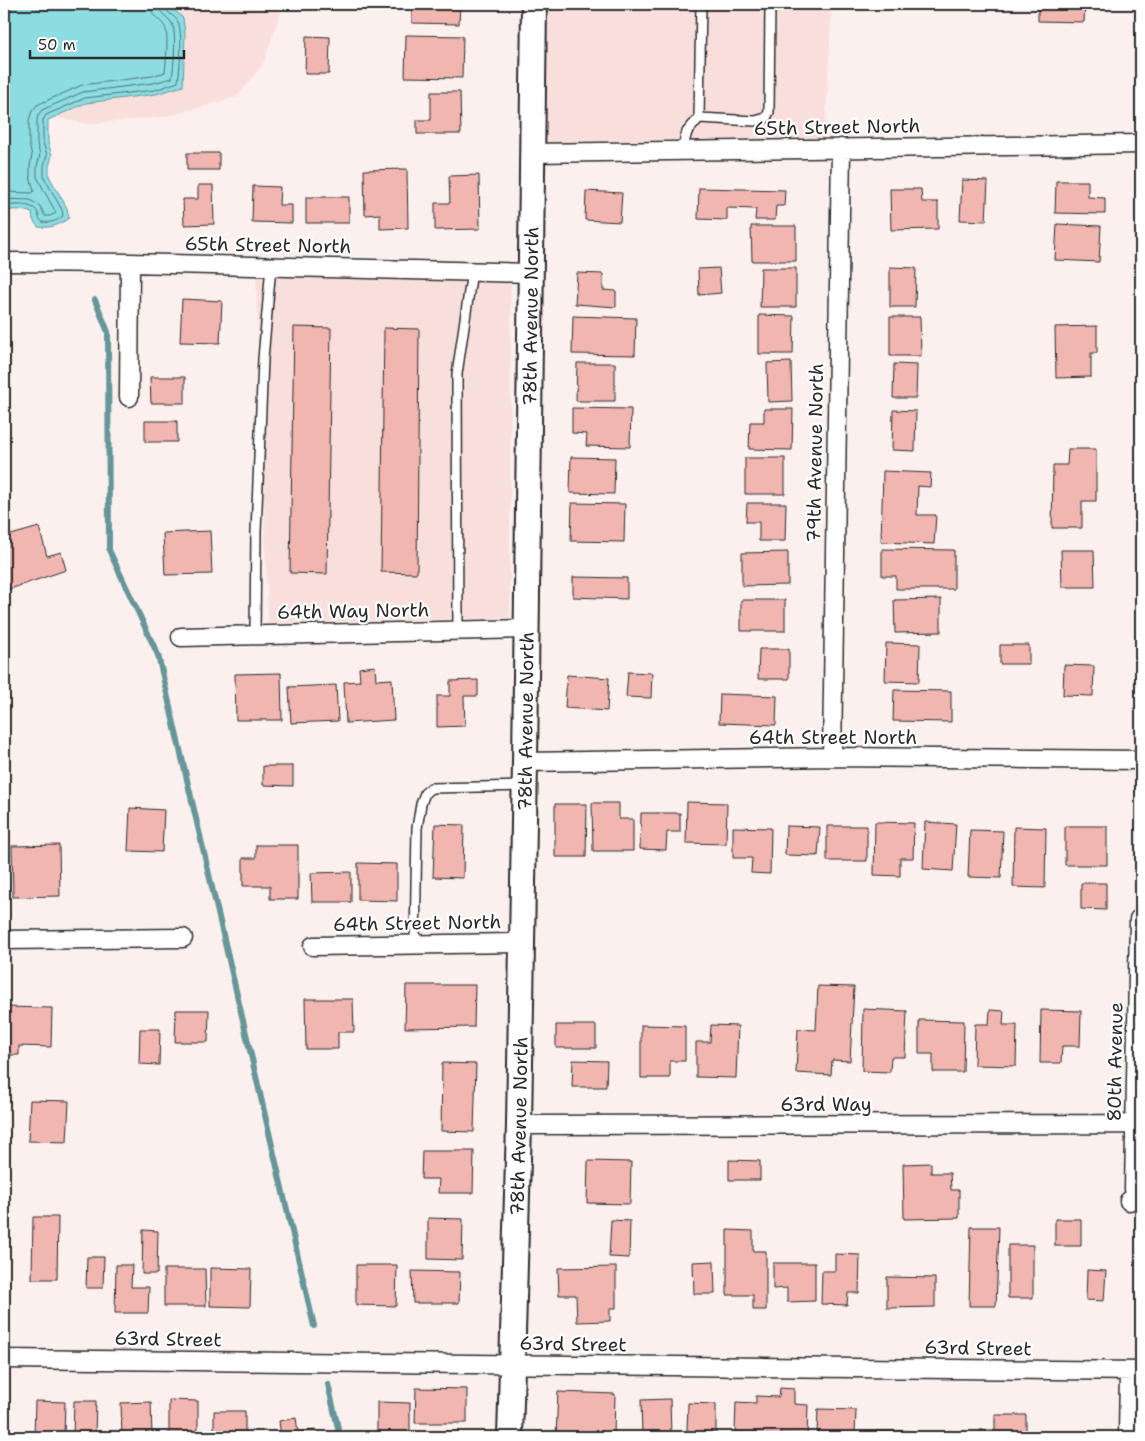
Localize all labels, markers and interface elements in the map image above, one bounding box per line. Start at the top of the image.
scale bar [30,28,184,60]
text: 50 m [38,35,76,55]
street label: 65th Street North [753,113,921,141]
street label: 78th Avenue North [517,226,544,406]
street label: 65th Street North [184,231,352,259]
street label: 79th Avenue North [801,363,829,543]
street label: 64th Way North [277,597,429,625]
street label: 78th Avenue North [512,631,539,811]
street label: 64th Street North [749,725,917,750]
street label: 64th Street North [333,909,501,937]
street label: 80th Avenue [1101,1002,1129,1122]
street label: 78th Avenue North [504,1036,533,1216]
street label: 63rd Way [780,1092,872,1117]
street label: 63rd Street [114,1326,222,1352]
street label: 63rd Street [519,1331,627,1357]
street label: 63rd Street [924,1335,1032,1361]

